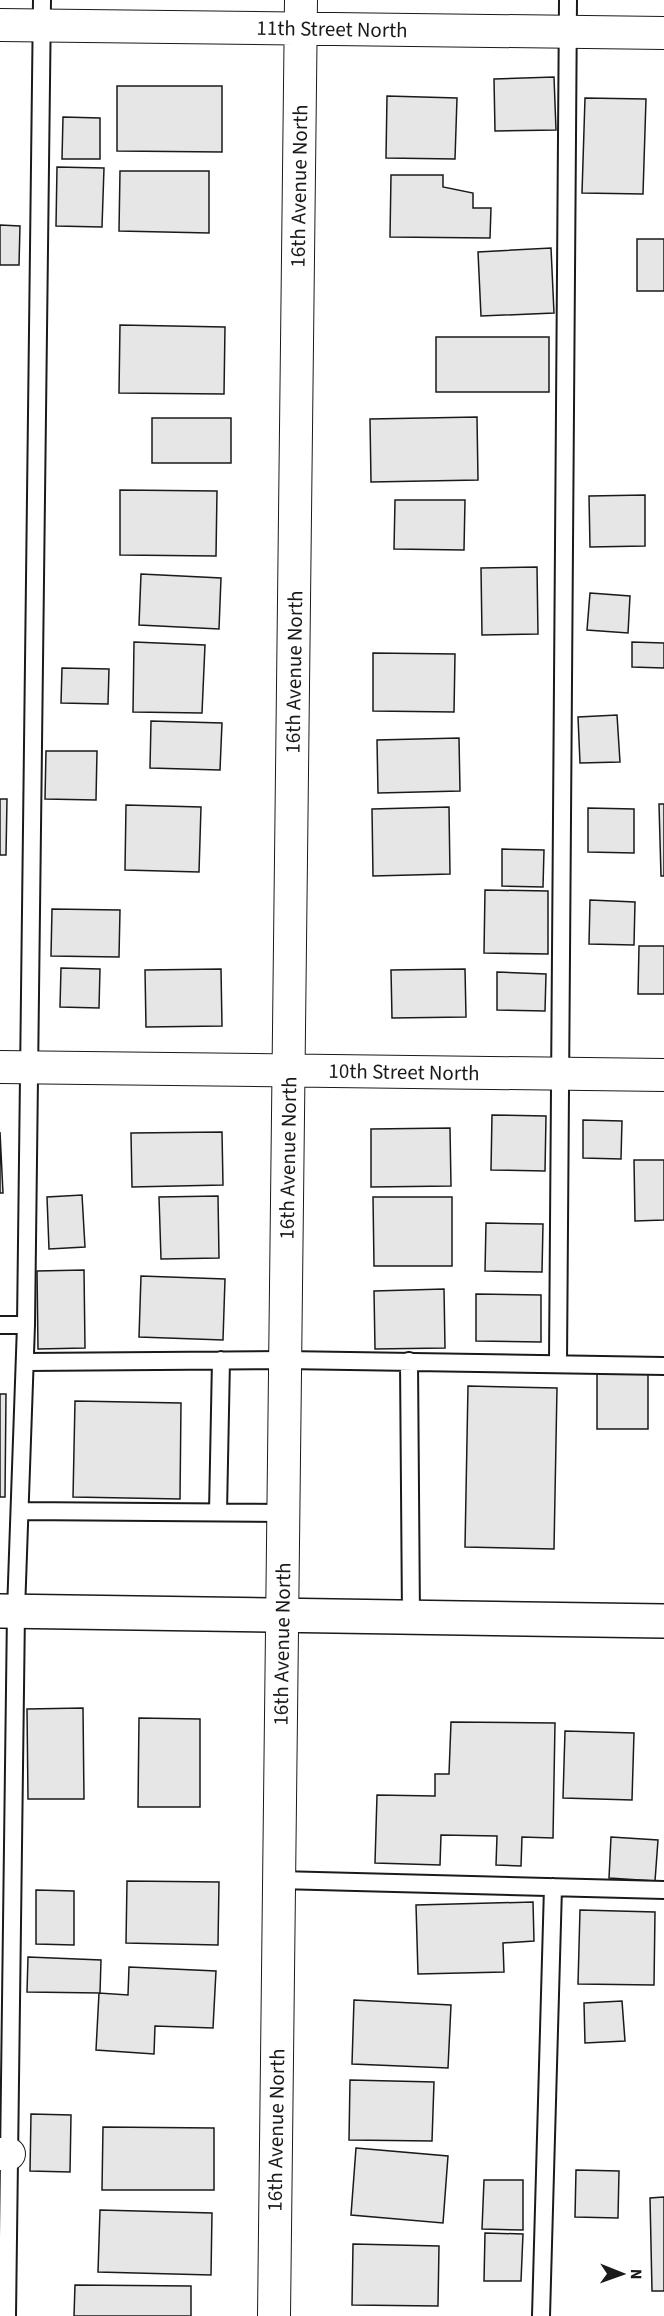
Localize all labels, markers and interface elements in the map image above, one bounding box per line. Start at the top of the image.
street label: 11th Street North [256,13,408,45]
street label: 16th Avenue North [283,104,315,268]
street label: 16th Avenue North [278,590,310,754]
street label: 10th Street North [328,1056,480,1088]
street label: 16th Avenue North [272,1076,304,1240]
street label: 16th Avenue North [266,1562,298,1726]
street label: 16th Avenue North [260,2048,292,2212]
north arrow [592,2244,652,2304]
text: N [625,2269,647,2280]

